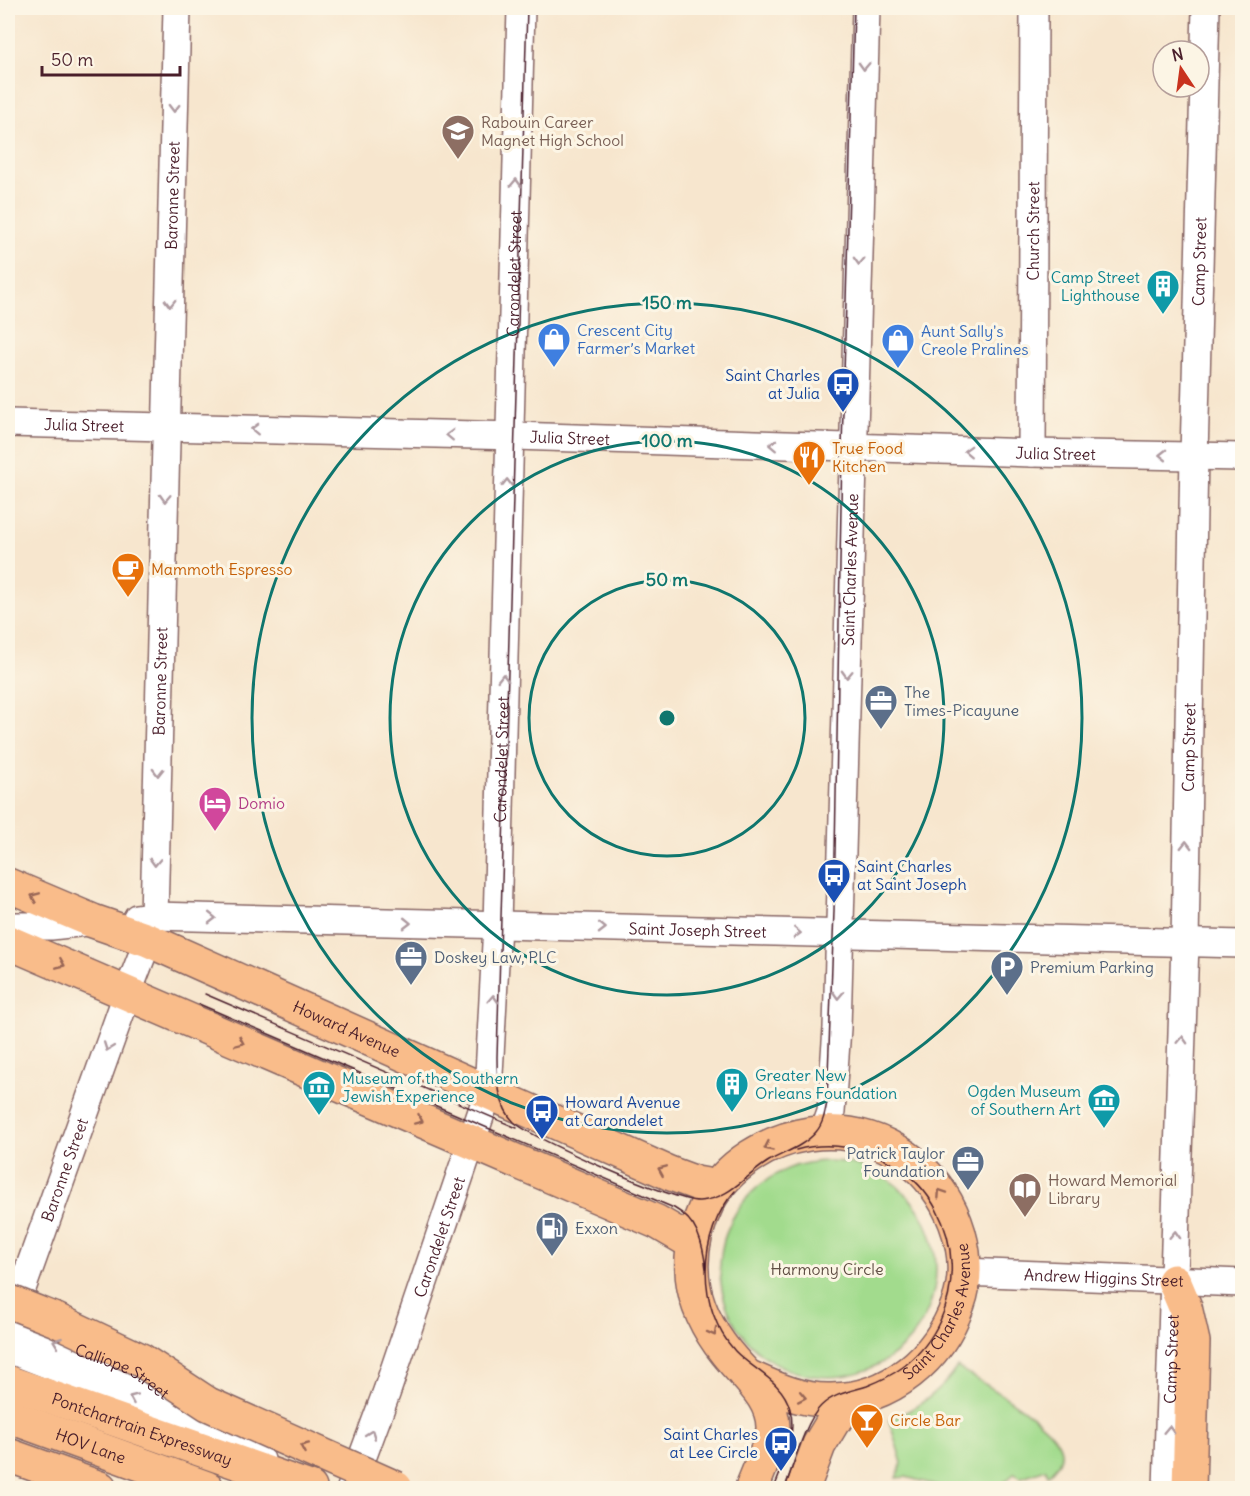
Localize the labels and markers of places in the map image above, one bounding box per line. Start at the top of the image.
place label: Rabouin Career Magnet High School [481,112,624,150]
school or university icon: Rabouin Career Magnet High School [440,113,476,160]
place label: Camp Street Lighthouse [1051,267,1141,305]
building icon: Camp Street Lighthouse [1145,268,1181,315]
place label: Crescent City Farmer’s Market [577,320,696,358]
shop icon: Crescent City Farmer’s Market [536,321,572,368]
place label: Aunt Sally's Creole Pralines [921,321,1029,359]
shop icon: Aunt Sally's Creole Pralines [880,322,916,369]
place label: Saint Charles at Julia [725,365,820,403]
bus stop icon: Saint Charles at Julia [825,366,861,413]
place label: True Food Kitchen [832,438,903,476]
restaurant icon: True Food Kitchen [791,439,827,486]
cafe icon: Mammoth Espresso [110,551,146,598]
place label: Mammoth Espresso [151,559,292,579]
place label: The Times-Picayune [904,682,1019,720]
office icon: The Times-Picayune [863,683,899,730]
centre of rings [657,708,677,728]
hotel icon: Domio [197,785,233,832]
place label: Domio [238,793,285,813]
place label: Saint Charles at Saint Joseph [857,856,967,894]
bus stop icon: Saint Charles at Saint Joseph [816,857,852,904]
office icon: Doskey Law, PLC [393,939,429,986]
place label: Doskey Law, PLC [434,947,557,967]
parking icon: Premium Parking [989,949,1025,996]
place label: Premium Parking [1030,957,1154,977]
place label: Greater New Orleans Foundation [755,1065,897,1103]
building icon: Greater New Orleans Foundation [714,1066,750,1113]
place label: Museum of the Southern Jewish Experience [342,1068,519,1106]
museum icon: Museum of the Southern Jewish Experience [301,1069,337,1116]
place label: Ogden Museum of Southern Art [967,1081,1082,1119]
museum icon: Ogden Museum of Southern Art [1086,1082,1122,1129]
place label: Howard Avenue at Carondelet [565,1092,680,1130]
bus stop icon: Howard Avenue at Carondelet [524,1093,560,1140]
place label: Patrick Taylor Foundation [846,1143,945,1181]
office icon: Patrick Taylor Foundation [950,1144,986,1191]
place label: Howard Memorial Library [1048,1170,1177,1208]
library icon: Howard Memorial Library [1007,1171,1043,1218]
fuel station icon: Exxon [534,1210,570,1257]
place label: Exxon [575,1218,618,1238]
bar icon: Circle Bar [849,1402,885,1449]
place label: Circle Bar [890,1410,961,1430]
place label: Saint Charles at Lee Circle [663,1424,758,1462]
bus stop icon: Saint Charles at Lee Circle [763,1425,799,1472]

